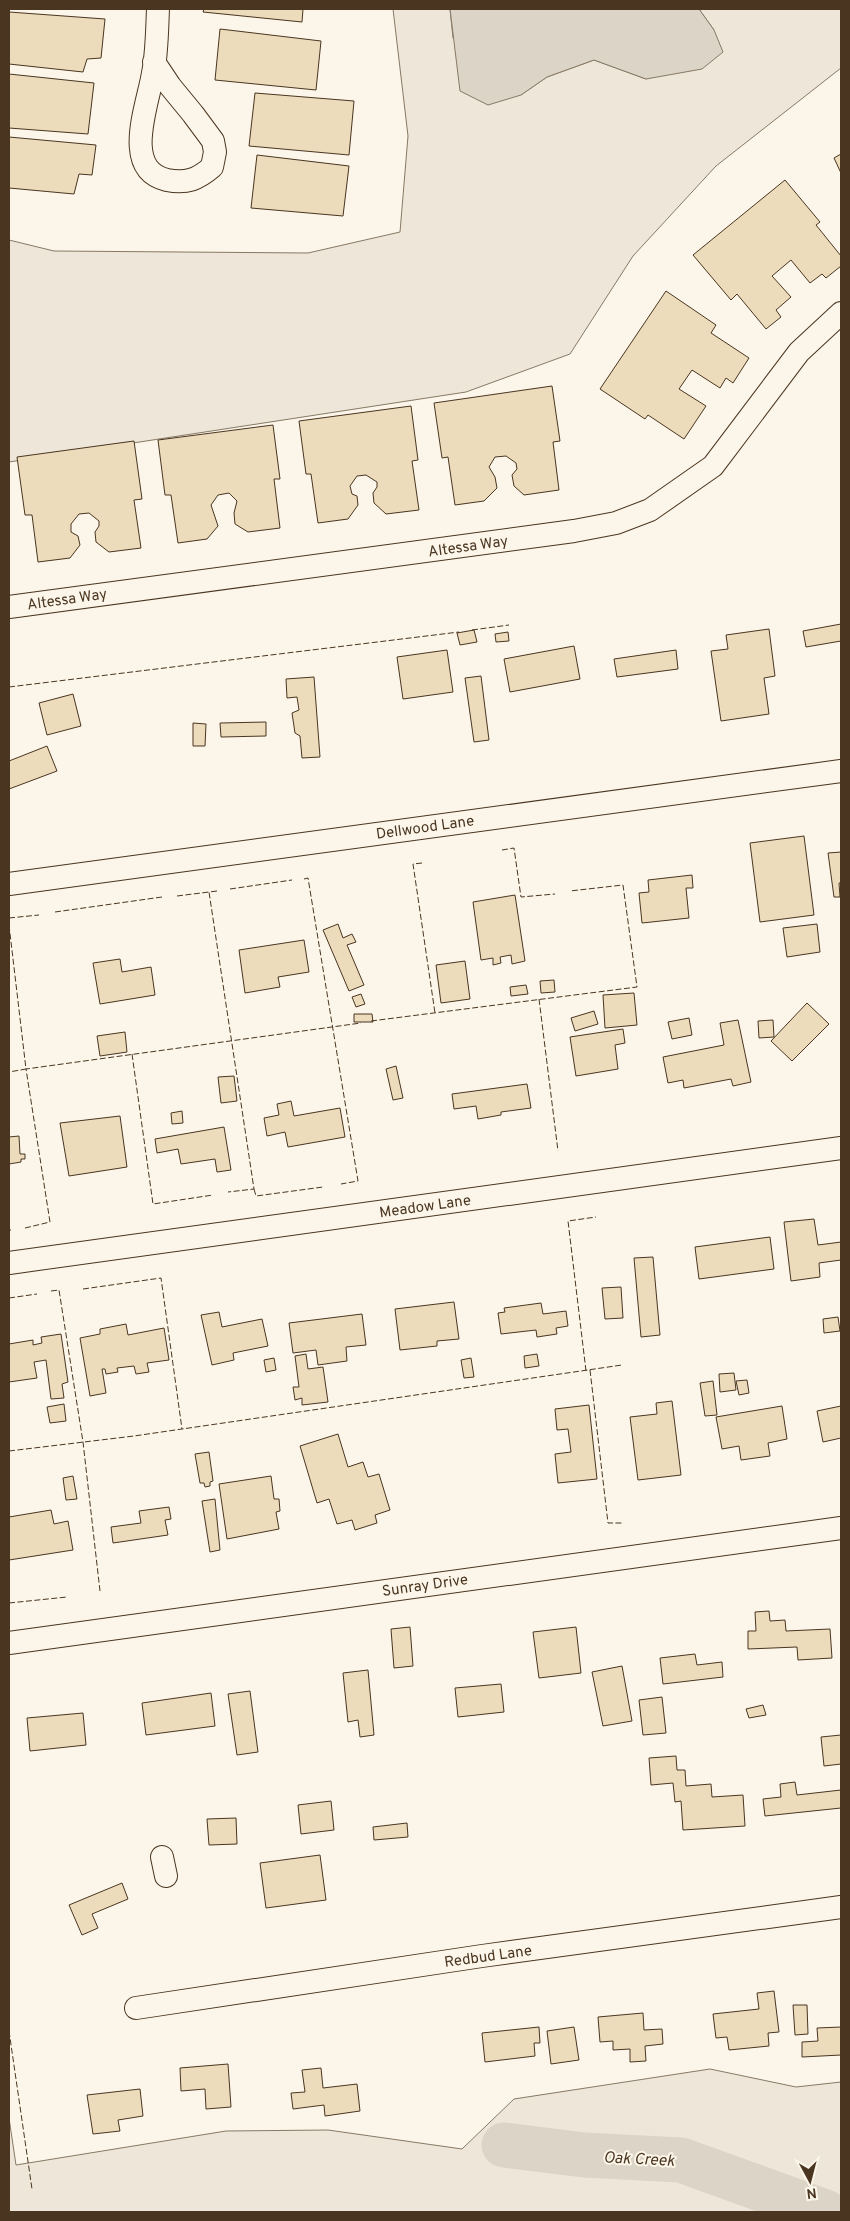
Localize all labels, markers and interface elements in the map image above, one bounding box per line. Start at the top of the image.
street label: Altessa Way [427,532,510,563]
street label: Altessa Way [26,585,109,616]
street label: Dellwood Lane [375,812,476,845]
street label: Meadow Lane [378,1192,472,1223]
street label: Sunray Drive [381,1571,469,1602]
street label: Redbud Lane [443,1942,533,1973]
water label: Oak Creek [603,2148,676,2172]
north arrow [785,2156,835,2206]
text: N [805,2183,817,2201]

